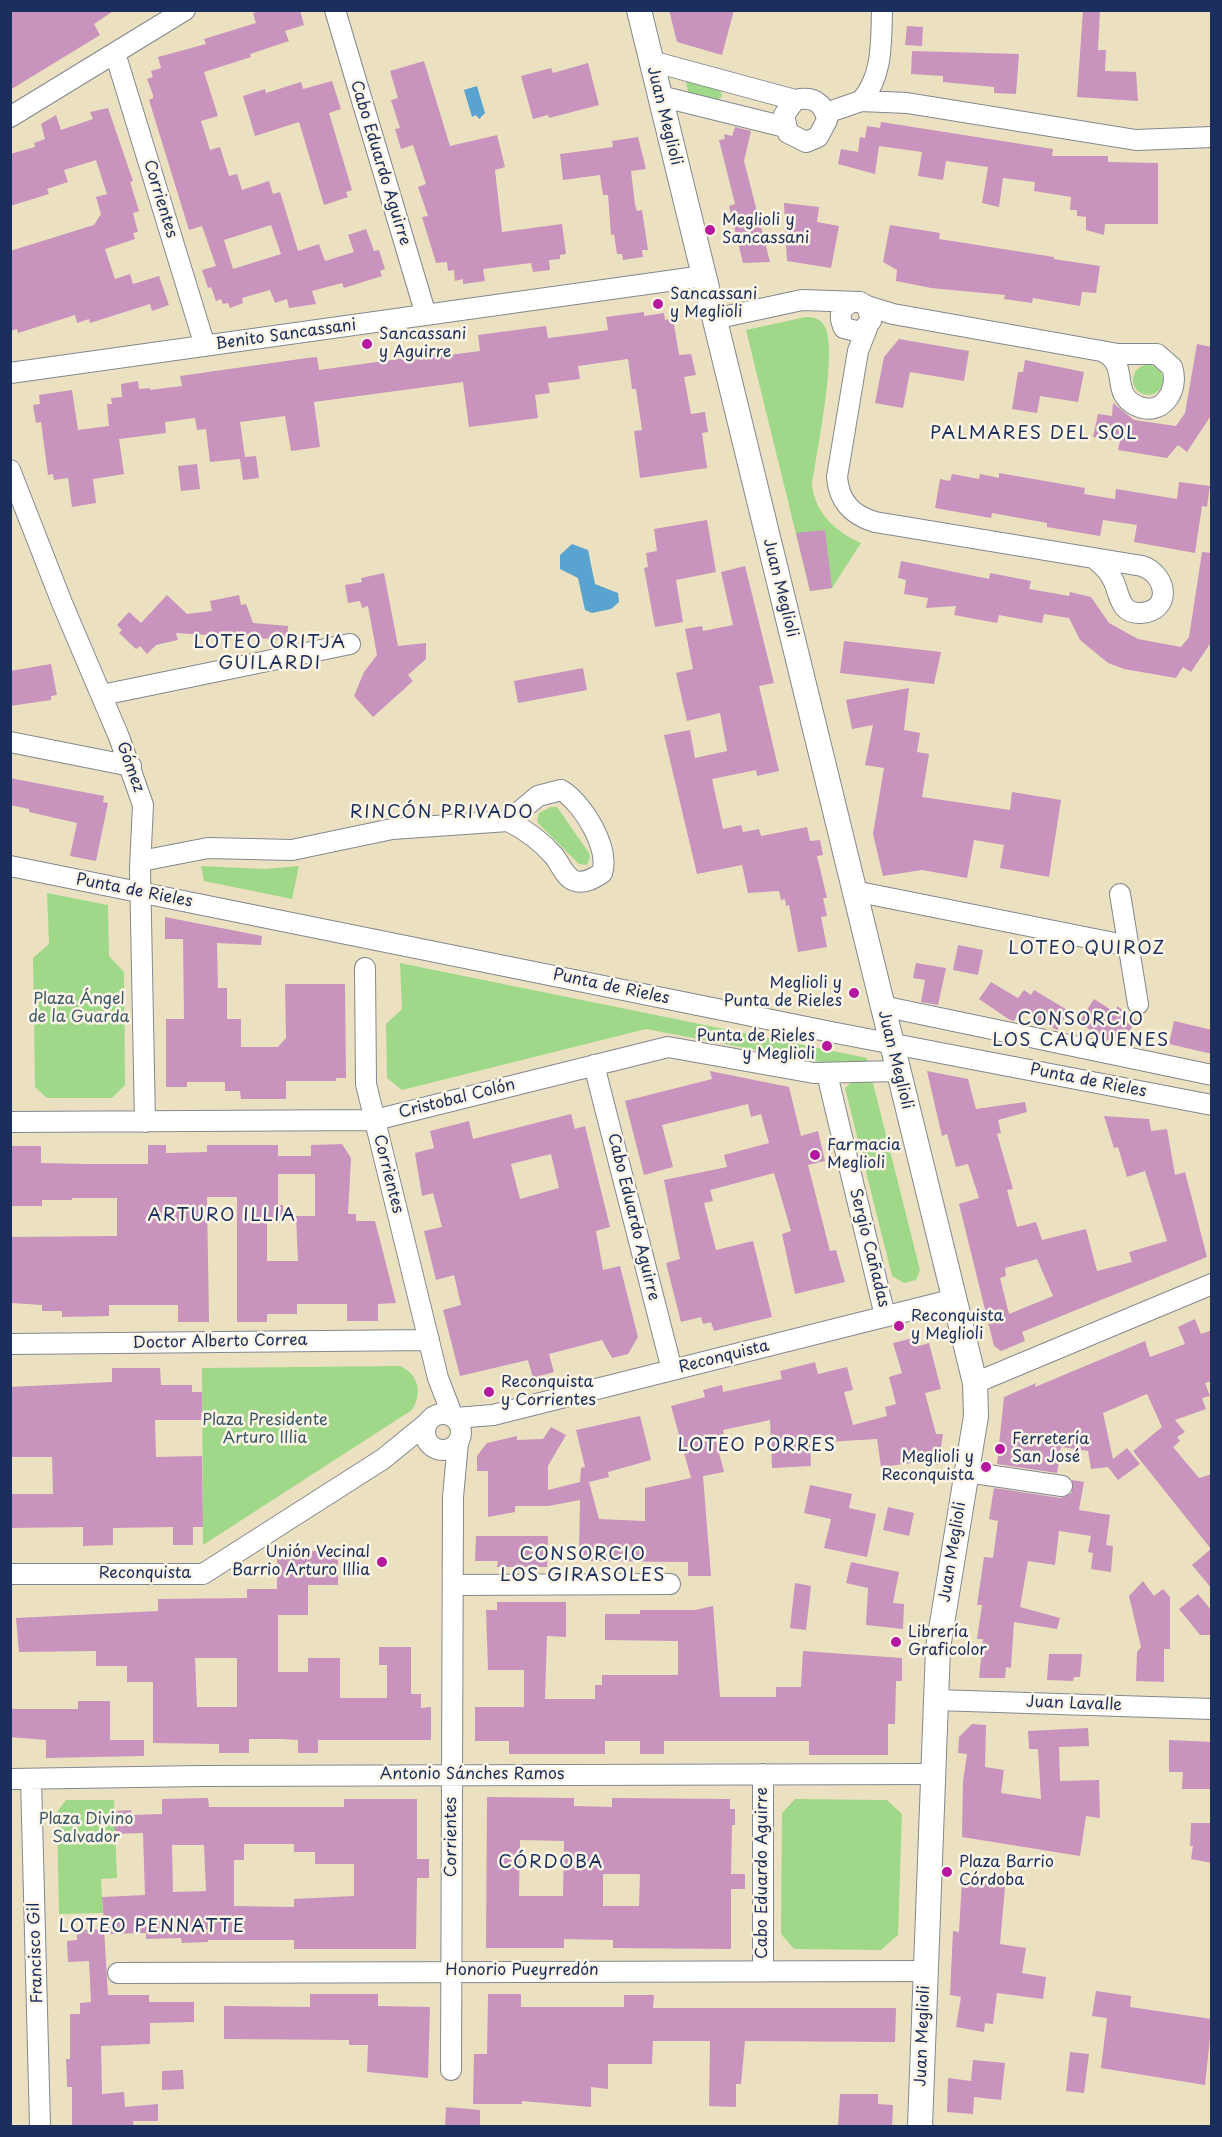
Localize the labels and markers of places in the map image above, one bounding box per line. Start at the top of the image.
place label: Meglioli y Sancassani [722,211,809,249]
marker: Meglioli y Sancassani [703,223,717,237]
place label: Sancassani y Meglioli [670,285,757,323]
marker: Sancassani y Meglioli [651,297,665,311]
place label: Sancassani y Aguirre [379,325,466,363]
marker: Sancassani y Aguirre [360,337,374,351]
place label: Meglioli y Punta de Rieles [723,974,842,1012]
marker: Meglioli y Punta de Rieles [847,986,861,1000]
place label: Punta de Rieles y Meglioli [696,1027,815,1065]
marker: Punta de Rieles y Meglioli [820,1039,834,1053]
place label: Farmacia Meglioli [827,1136,901,1174]
marker: Farmacia Meglioli [808,1148,822,1162]
place label: Reconquista y Meglioli [911,1307,1004,1345]
marker: Reconquista y Meglioli [892,1319,906,1333]
place label: Reconquista y Corrientes [501,1373,596,1411]
marker: Reconquista y Corrientes [482,1385,496,1399]
place label: Ferretería San José [1012,1430,1089,1468]
marker: Ferretería San José [993,1442,1007,1456]
place label: Meglioli y Reconquista [881,1448,974,1486]
marker: Meglioli y Reconquista [979,1460,993,1474]
place label: Unión Vecinal Barrio Arturo Illia [232,1543,370,1581]
marker: Unión Vecinal Barrio Arturo Illia [375,1555,389,1569]
place label: Librería Graficolor [908,1623,987,1661]
marker: Librería Graficolor [889,1635,903,1649]
place label: Plaza Barrio Córdoba [959,1853,1054,1891]
marker: Plaza Barrio Córdoba [940,1865,954,1879]

